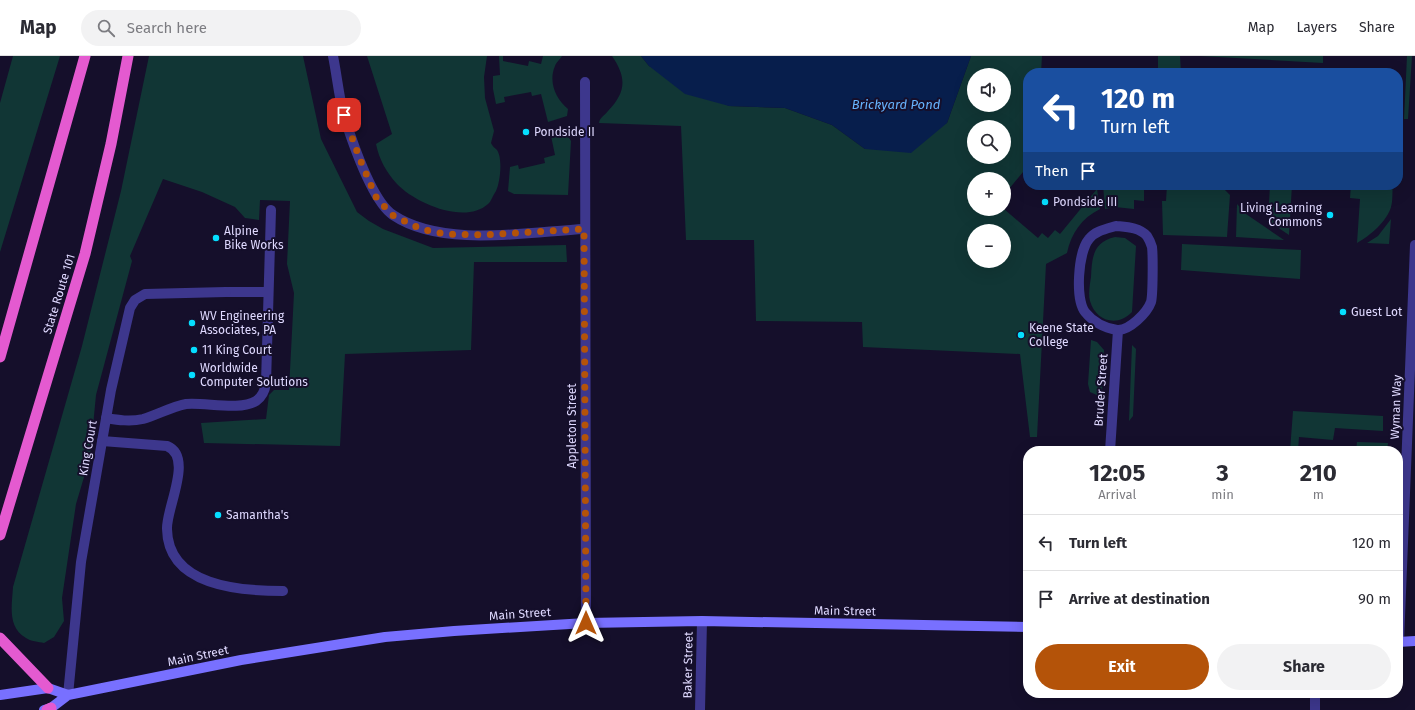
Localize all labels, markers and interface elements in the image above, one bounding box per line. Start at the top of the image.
search box [81,10,361,46]
text: Map [20,16,57,39]
icon: search [95,17,117,39]
text: Search here [127,19,207,37]
text: Map [1248,19,1274,36]
text: Layers [1296,19,1337,36]
text: Share [1359,19,1395,36]
map controls [967,68,1011,268]
button: sound [967,68,1011,112]
text: 120 m [1101,82,1175,115]
icon: left [1035,84,1087,136]
water label: Brickyard Pond [852,97,941,112]
pin [327,98,361,132]
icon: arrive [333,104,355,126]
text: Turn left [1101,116,1170,138]
button: search [967,120,1011,164]
place label: Pondside II [534,125,595,139]
marker: Pondside II [521,127,531,137]
icon: arrive [1077,160,1099,182]
text: Then [1035,162,1069,180]
button: + [967,172,1011,216]
place label: Pondside III [1053,195,1117,209]
marker: Pondside III [1040,197,1050,207]
place label: Living Learning Commons [1240,201,1323,229]
marker: Living Learning Commons [1325,210,1335,220]
place label: Alpine Bike Works [224,224,284,252]
button: − [967,224,1011,268]
marker: Alpine Bike Works [211,233,221,243]
street label: State Route 101 [40,252,78,336]
place label: Guest Lot [1351,305,1403,319]
marker: Guest Lot [1338,307,1348,317]
place label: WV Engineering Associates, PA [200,309,285,337]
marker: WV Engineering Associates, PA [187,318,197,328]
place label: Keene State College [1029,321,1094,349]
marker: Keene State College [1016,330,1026,340]
place label: 11 King Court [202,343,272,357]
marker: 11 King Court [189,345,199,355]
street label: Bruder Street [1091,352,1111,427]
place label: Worldwide Computer Solutions [200,361,308,389]
marker: Worldwide Computer Solutions [187,370,197,380]
street label: Wyman Way [1388,374,1404,440]
street label: Appleton Street [565,383,579,469]
street label: King Court [76,418,100,477]
text: 12:05 [1089,459,1145,487]
text: 3 [1216,459,1229,487]
text: 210 [1300,459,1337,487]
text: Arrival [1098,487,1136,502]
text: min [1211,487,1234,502]
text: m [1313,487,1324,502]
place label: Samantha's [226,508,289,522]
marker: Samantha's [213,510,223,520]
icon: left [1035,532,1057,554]
text: Turn left [1069,534,1127,552]
text: 120 m [1352,534,1391,552]
icon: arrive [1035,588,1057,610]
text: Arrive at destination [1069,590,1210,608]
text: 90 m [1358,590,1391,608]
position arrow [565,602,607,644]
street label: Main Street [814,603,877,619]
street label: Main Street [489,605,552,623]
street label: Baker Street [680,631,696,699]
street label: Main Street [166,643,230,669]
button: Exit [1035,644,1209,690]
button: Share [1217,644,1391,690]

